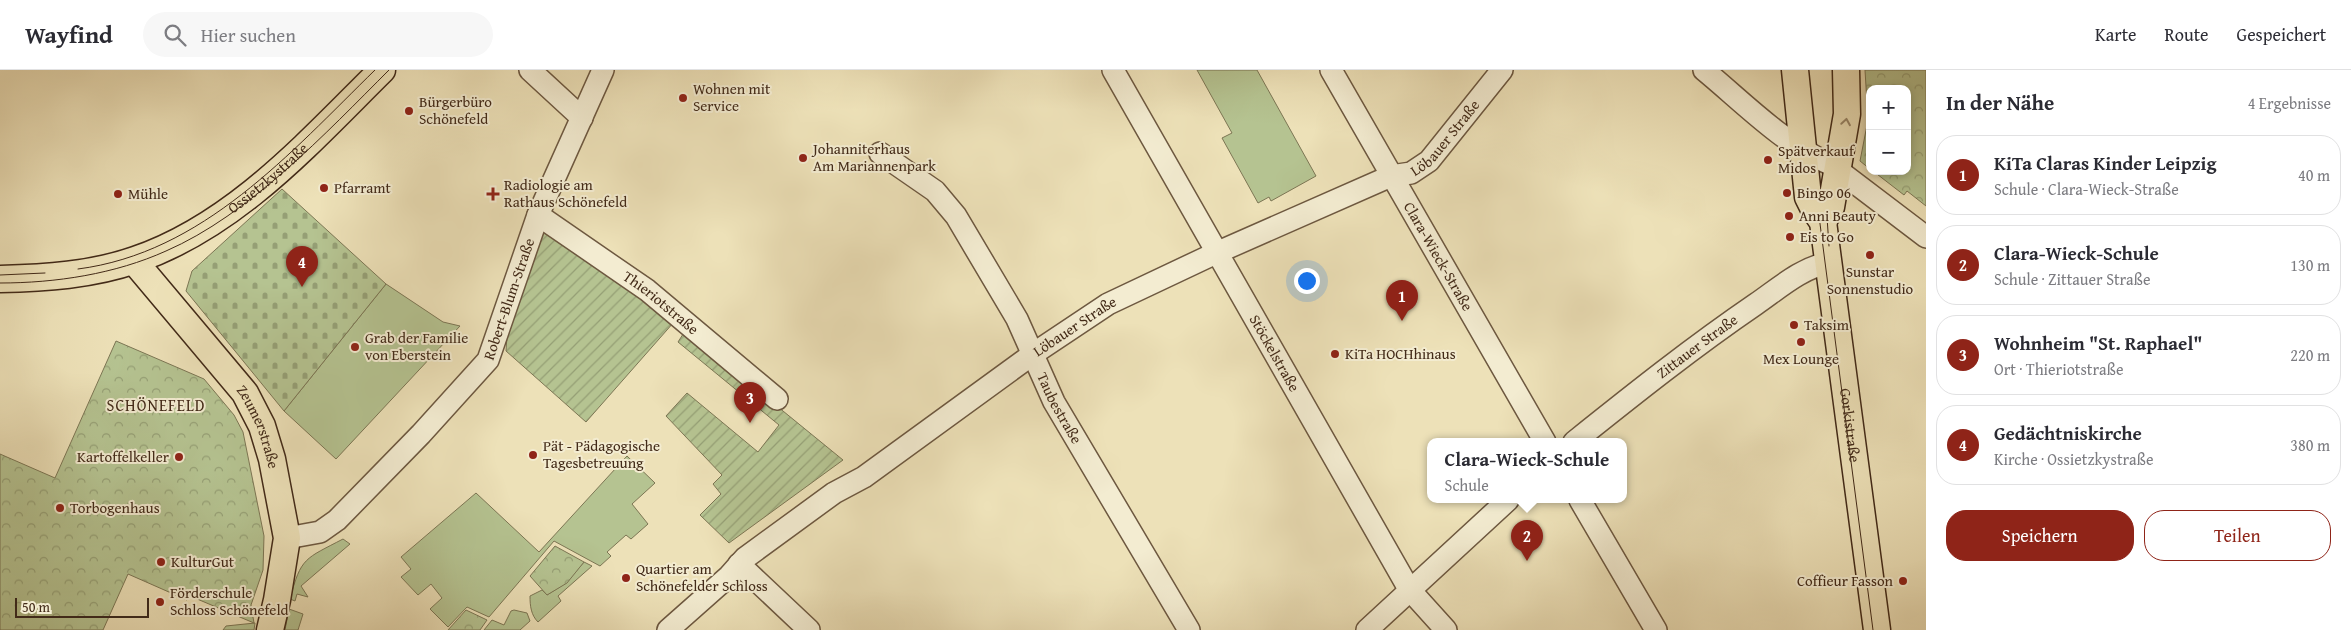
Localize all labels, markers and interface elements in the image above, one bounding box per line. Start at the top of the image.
search box [143,12,493,57]
text: Wayfind [25,17,113,52]
icon: search [161,21,189,49]
text: Hier suchen [201,21,296,49]
text: Karte [2095,21,2136,48]
text: Route [2164,21,2209,48]
text: Gespeichert [2237,21,2326,48]
place label: Wohnen mit Service [693,78,771,116]
map controls [1866,85,1911,175]
button: + [1866,85,1911,130]
text: In der Nähe [1946,87,2054,118]
place label: Bürgerbüro Schönefeld [419,91,492,129]
text: 4 Ergebnisse [2248,91,2331,115]
marker: Wohnen mit Service [677,92,689,104]
street label: Löbauer Straße [1406,95,1484,181]
marker: Bürgerbüro Schönefeld [403,105,415,117]
one-way arrow [1840,117,1851,125]
button: − [1866,130,1911,175]
street label: Ossietzkystraße [223,138,312,218]
place label: Johanniterhaus Am Mariannenpark [811,138,936,176]
place label: Spätverkauf Midos [1778,140,1856,178]
text: KiTa Claras Kinder Leipzig [1994,149,2216,177]
marker: Johanniterhaus Am Mariannenpark [797,152,809,164]
marker: Spätverkauf Midos [1762,154,1774,166]
text: 1 [1959,163,1967,187]
text: 40 m [2298,163,2330,187]
place label: Radiologie am Rathaus Schönefeld [504,174,627,212]
place label: Pfarramt [334,177,392,198]
text: Schule · Clara-Wieck-Straße [1994,177,2179,201]
marker: Pfarramt [318,182,330,194]
place label: Bingo 06 [1797,182,1851,203]
place label: Mühle [128,183,168,204]
marker: Radiologie am Rathaus Schönefeld [486,187,500,201]
marker: Bingo 06 [1781,187,1793,199]
marker: Mühle [112,188,124,200]
street label: Clara-Wieck-Straße [1399,198,1478,314]
place label: Anni Beauty [1799,205,1876,226]
marker: Anni Beauty [1783,210,1795,222]
place label: Eis to Go [1800,226,1854,247]
marker: Eis to Go [1784,231,1796,243]
street label: Robert-Blum-Straße [478,235,539,363]
text: Clara-Wieck-Schule [1994,239,2159,267]
pin: 4 [286,246,318,287]
marker: Sunstar Sonnenstudio [1864,249,1876,261]
text: 2 [1959,253,1967,277]
text: 130 m [2290,253,2330,277]
place label: Sunstar Sonnenstudio [1827,261,1914,299]
street label: Thieriotstraße [619,266,704,339]
text: Schule · Zittauer Straße [1994,267,2150,291]
your location [1294,268,1320,294]
pin: 1 [1386,280,1418,321]
street label: Löbauer Straße [1029,291,1120,361]
street label: Zittauer Straße [1652,309,1742,383]
street label: Stöckelstraße [1245,311,1305,395]
place label: Taksim [1804,314,1850,335]
marker: Taksim [1788,319,1800,331]
place label: Grab der Familie von Eberstein [365,327,468,365]
text: Wohnheim "St. Raphael" [1994,329,2203,357]
marker: Mex Lounge [1795,336,1807,348]
marker: Grab der Familie von Eberstein [349,341,361,353]
place label: KiTa HOCHhinaus [1345,343,1456,364]
text: 3 [1959,343,1967,367]
text: 220 m [2290,343,2330,367]
marker: KiTa HOCHhinaus [1329,348,1341,360]
place label: Mex Lounge [1763,348,1839,369]
text: Ort · Thieriotstraße [1994,357,2123,381]
street label: Taubestraße [1032,369,1087,448]
street label: Zeumerstraße [232,380,285,470]
pin: 3 [734,382,766,423]
street label: Gorkistraße [1835,387,1866,464]
district label: SCHÖNEFELD [107,393,205,417]
text: Gedächtniskirche [1994,419,2142,447]
text: 4 [1959,433,1967,457]
text: 380 m [2290,433,2330,457]
place label: Pät - Pädagogische Tagesbetreuung [543,435,660,473]
popup [1427,438,1627,503]
text: Clara-Wieck-Schule [1445,445,1609,473]
place label: Kartoffelkeller [77,446,169,467]
text: Kirche · Ossietzkystraße [1994,447,2153,471]
marker: Pät - Pädagogische Tagesbetreuung [527,449,539,461]
marker: Kartoffelkeller [173,451,185,463]
text: Schule [1445,473,1489,497]
place label: Torbogenhaus [70,497,160,518]
marker: Torbogenhaus [54,502,66,514]
button: Speichern [1946,510,2134,561]
button: Teilen [2144,510,2331,561]
pin: 2 [1511,520,1543,561]
place label: KulturGut [171,551,235,572]
marker: KulturGut [155,556,167,568]
place label: Quartier am Schönefelder Schloss [636,558,768,596]
place label: Coffieur Fasson [1797,570,1894,591]
marker: Quartier am Schönefelder Schloss [620,572,632,584]
marker: Coffieur Fasson [1897,575,1909,587]
place label: Förderschule Schloss Schönefeld [170,582,289,620]
scale bar [15,595,149,618]
marker: Förderschule Schloss Schönefeld [154,596,166,608]
text: 50 m [22,597,50,617]

